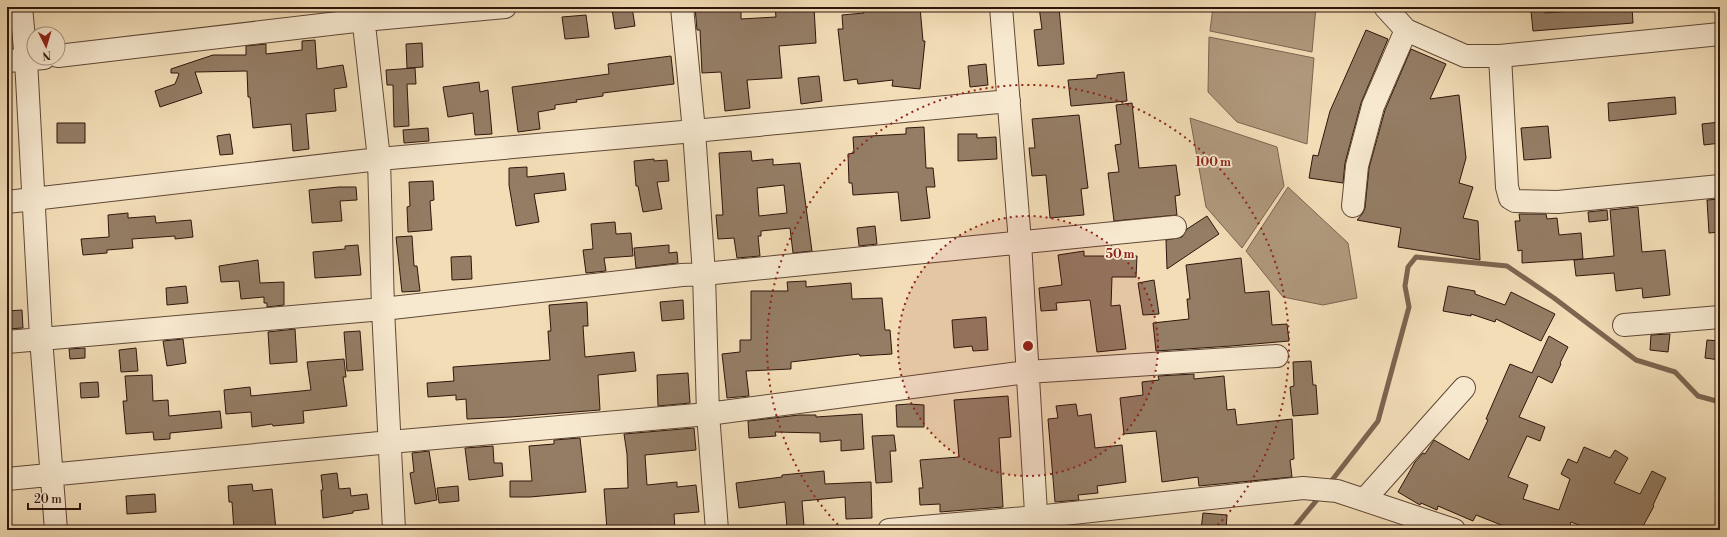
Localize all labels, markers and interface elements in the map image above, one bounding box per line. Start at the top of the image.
north arrow [26,26,66,66]
text: N [42,48,52,62]
text: 100 m [1195,155,1231,170]
text: 50 m [1105,247,1135,262]
centre of rings [1021,339,1035,353]
scale bar [28,485,80,511]
text: 20 m [34,492,62,507]

